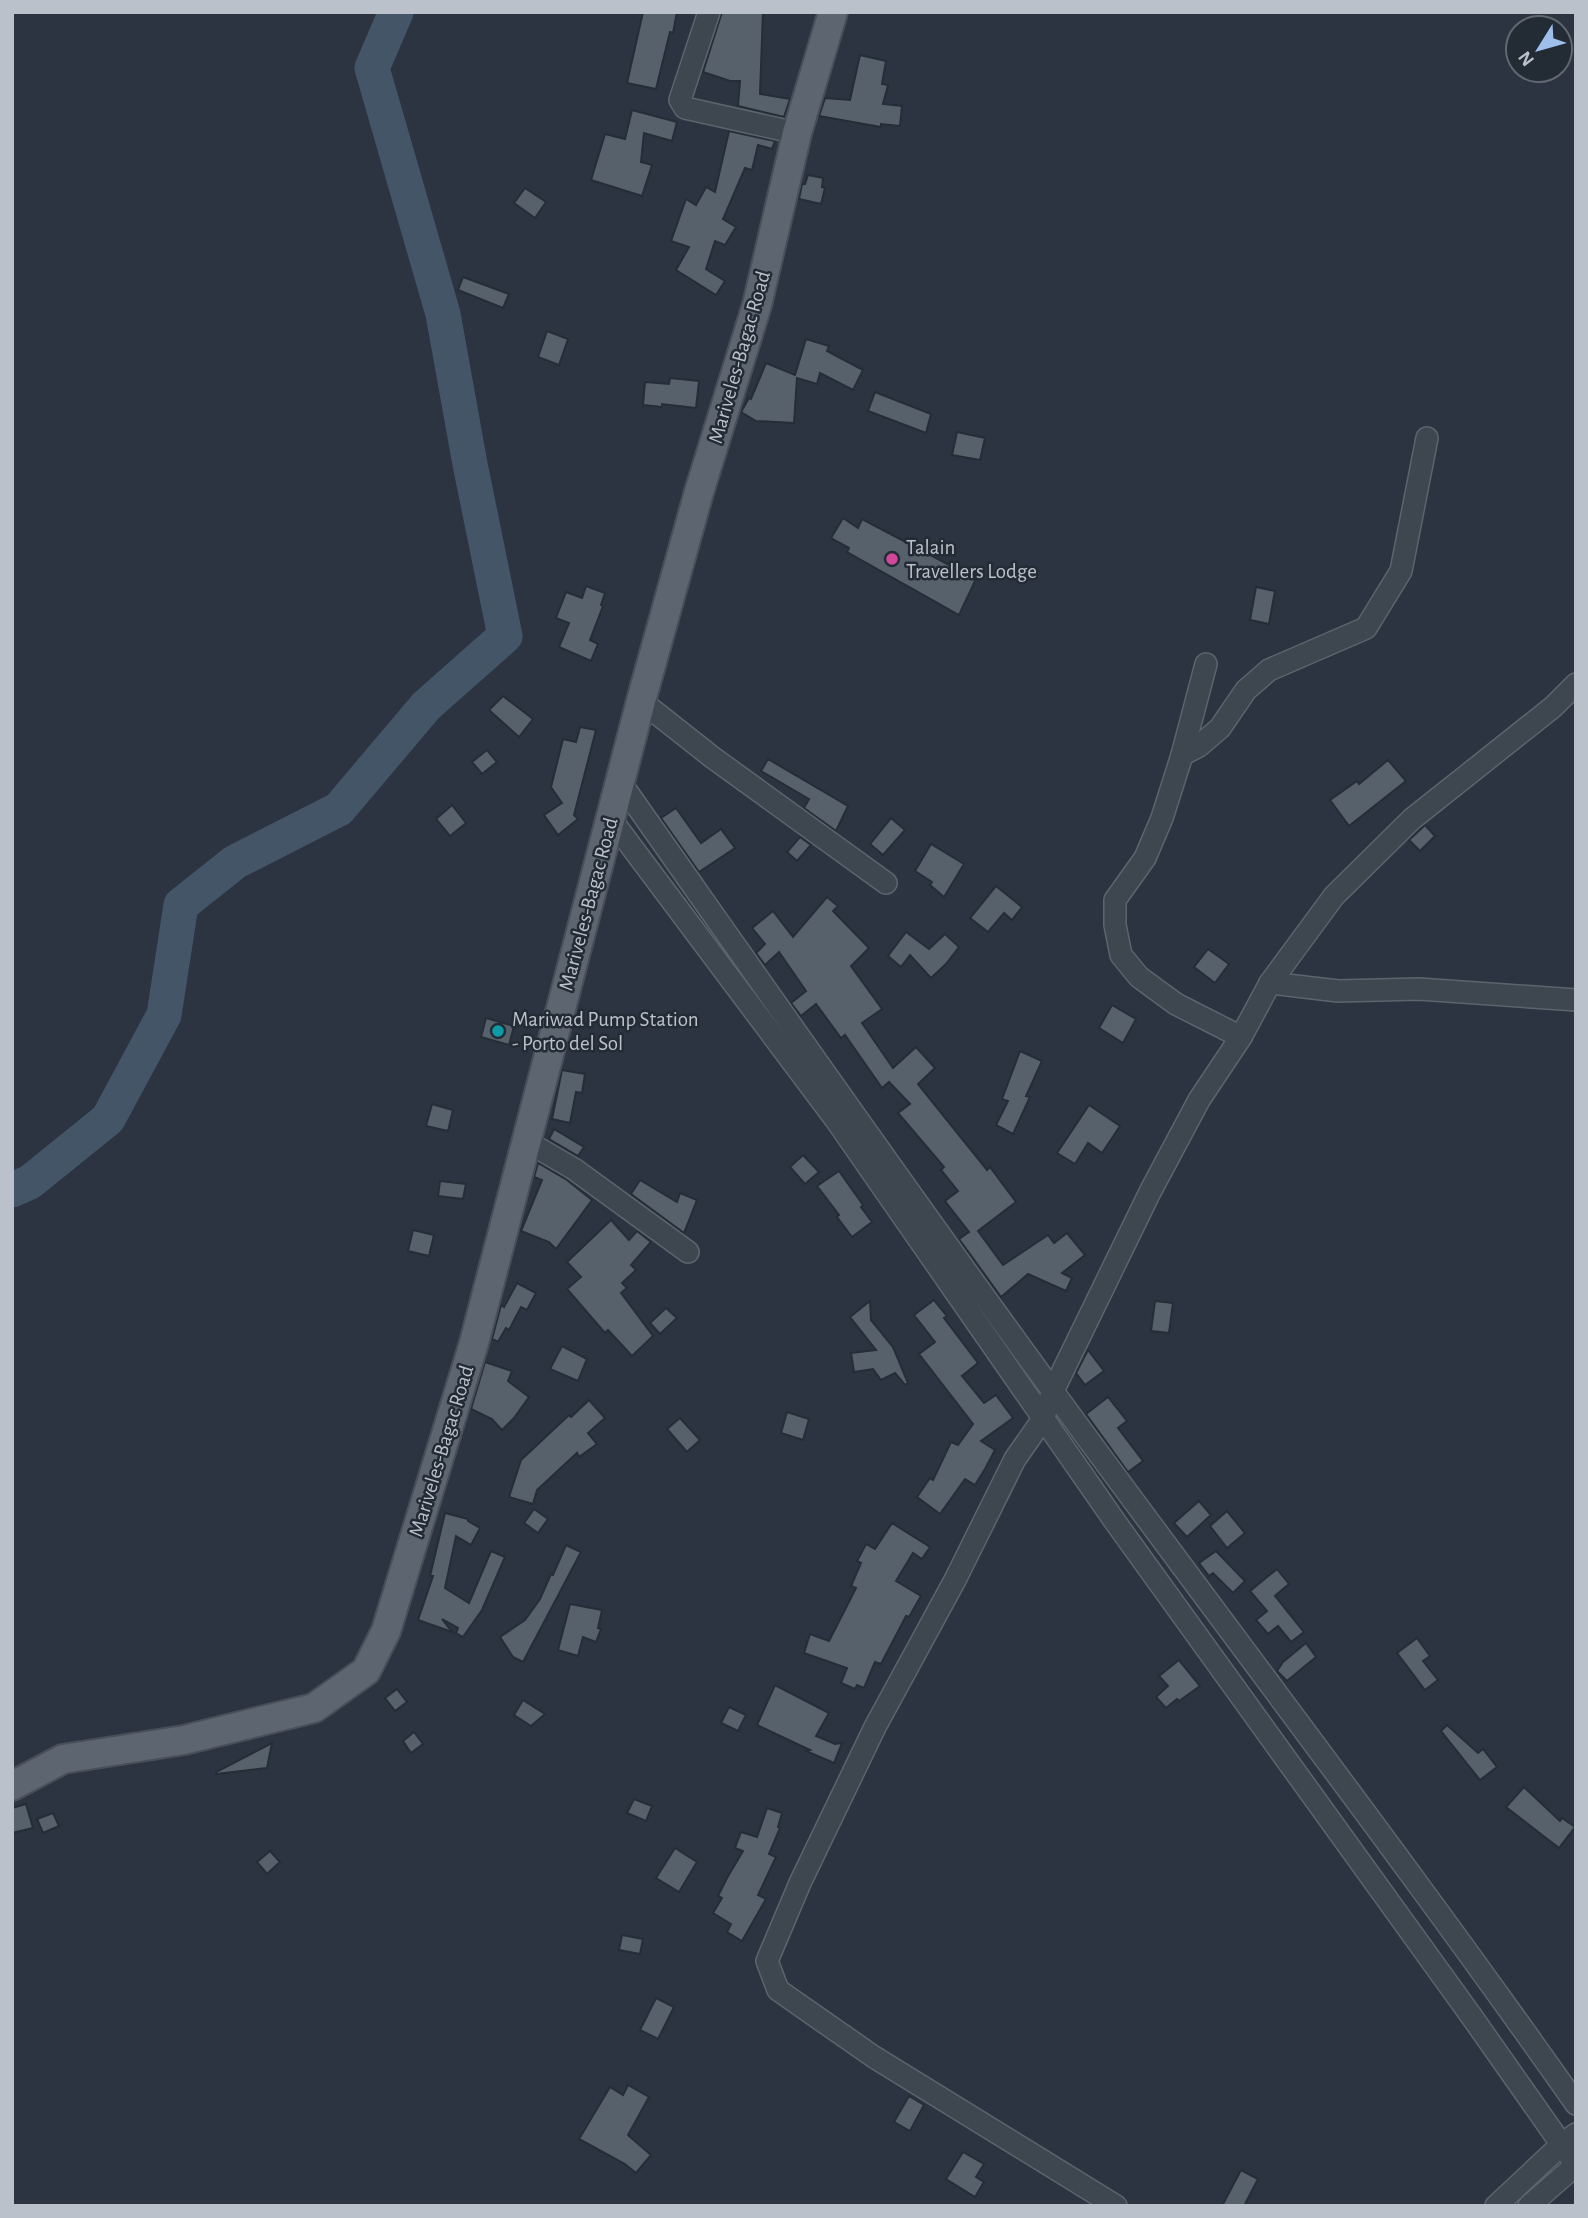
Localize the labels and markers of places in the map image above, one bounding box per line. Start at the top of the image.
place label: Talain Travellers Lodge [906,537,1037,582]
marker: Talain Travellers Lodge [884,551,900,567]
place label: Mariwad Pump Station - Porto del Sol [512,1009,699,1054]
marker: Mariwad Pump Station - Porto del Sol [490,1023,506,1039]

